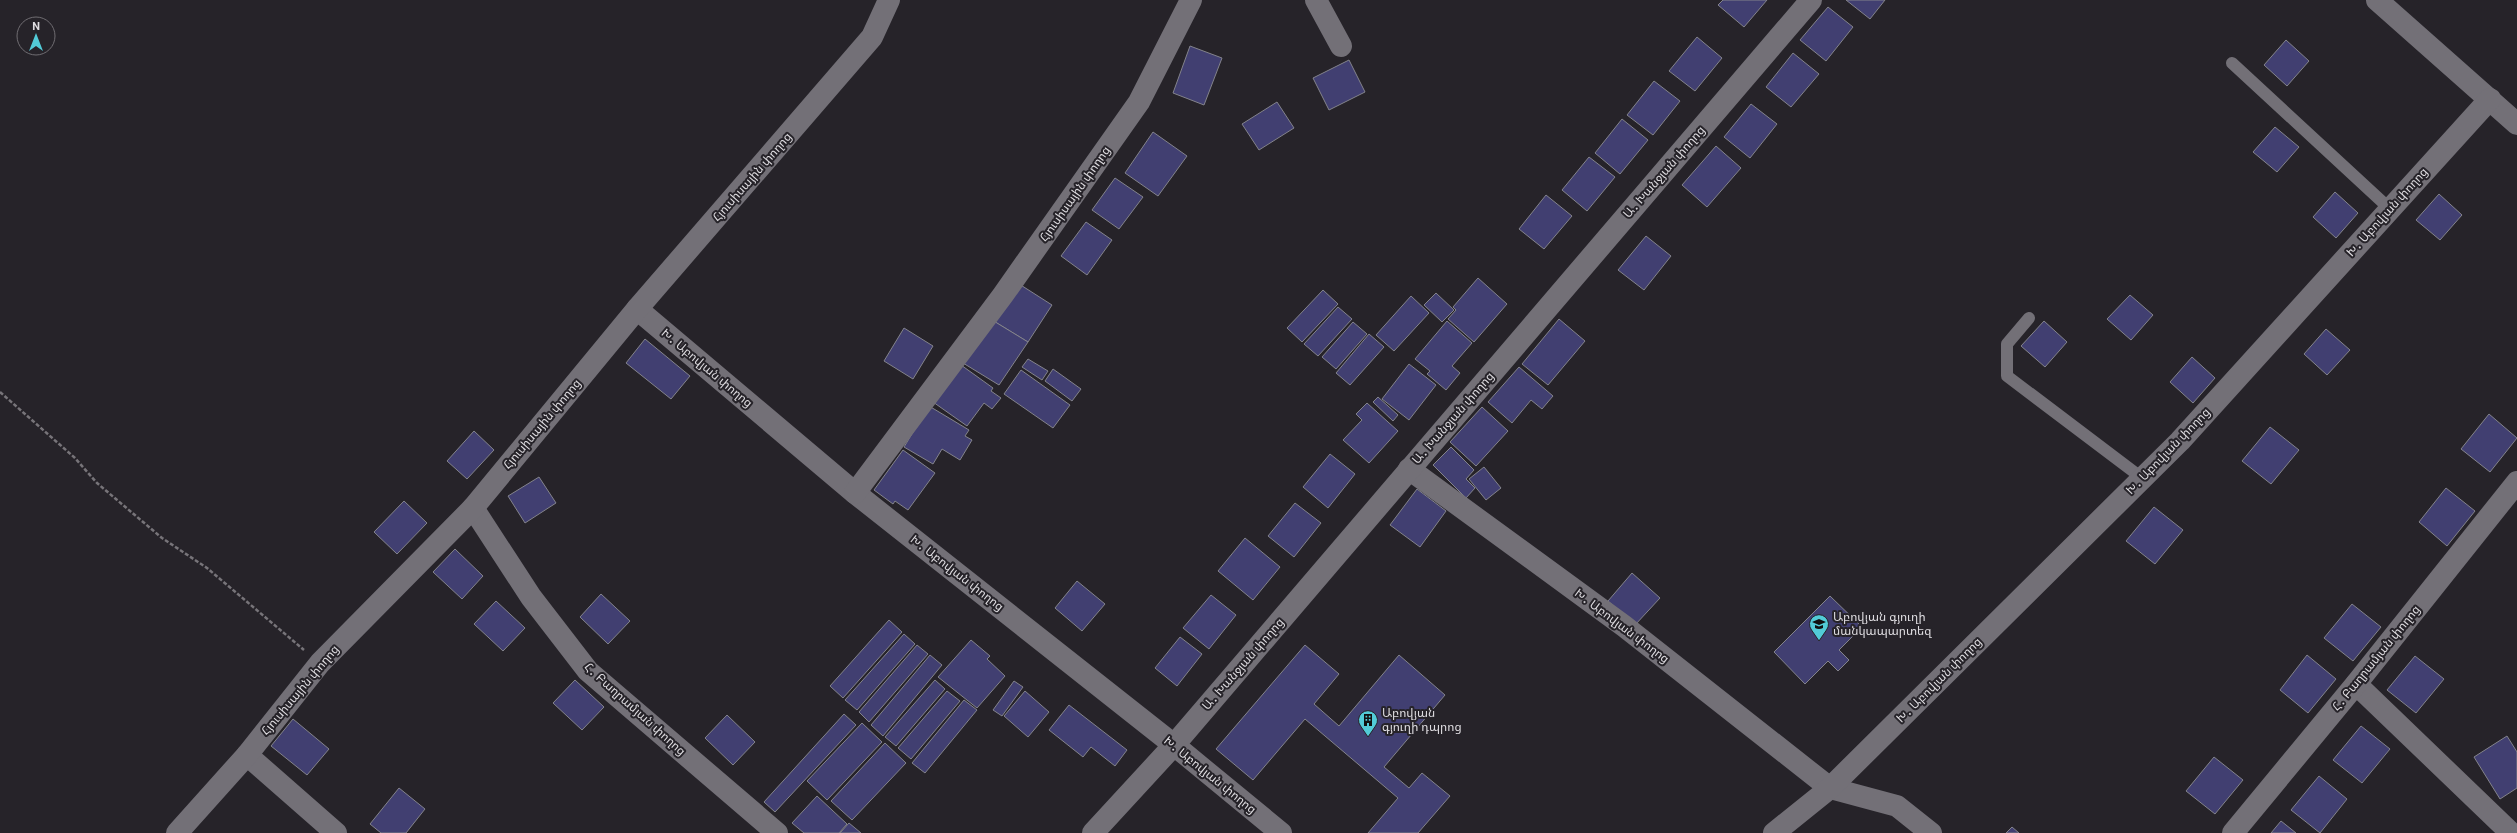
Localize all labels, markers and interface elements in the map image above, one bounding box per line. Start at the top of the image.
north arrow [16,16,56,56]
text: N [32,20,40,33]
street label: Ա․ Խանջյան փողոց [1620,123,1708,221]
street label: Հյուսիսային փողոց [710,130,794,224]
street label: Հյուսիսային փողոց [1037,144,1113,244]
street label: Խ․ Աբովյան փողոց [2343,165,2431,259]
street label: Խ․ Աբովյան փողոց [659,326,755,410]
street label: Ա․ Խանջյան փողոց [1409,369,1497,467]
street label: Հյուսիսային փողոց [500,376,584,472]
street label: Խ․ Աբովյան փողոց [2123,405,2213,497]
street label: Խ․ Աբովյան փողոց [908,532,1006,614]
street label: Խ․ Աբովյան փողոց [1572,586,1672,666]
street label: Հ․ Բաղրամյան փողոց [2329,602,2423,714]
place label: Աբովյան գյուղի մանկապարտեզ [1833,610,1932,638]
school or university icon: Աբովյան գյուղի մանկապարտեզ [1808,613,1830,641]
street label: Ա․ Խանջյան փողոց [1199,615,1287,713]
street label: Խ․ Աբովյան փողոց [1894,635,1984,725]
street label: Հյուսիսային փողոց [258,642,342,738]
street label: Հ․ Բաղրամյան փողոց [581,660,689,758]
place label: Աբովյան գյուղի դպրոց [1382,706,1462,734]
building icon: Աբովյան գյուղի դպրոց [1357,709,1379,737]
street label: Խ․ Աբովյան փողոց [1161,734,1259,816]

